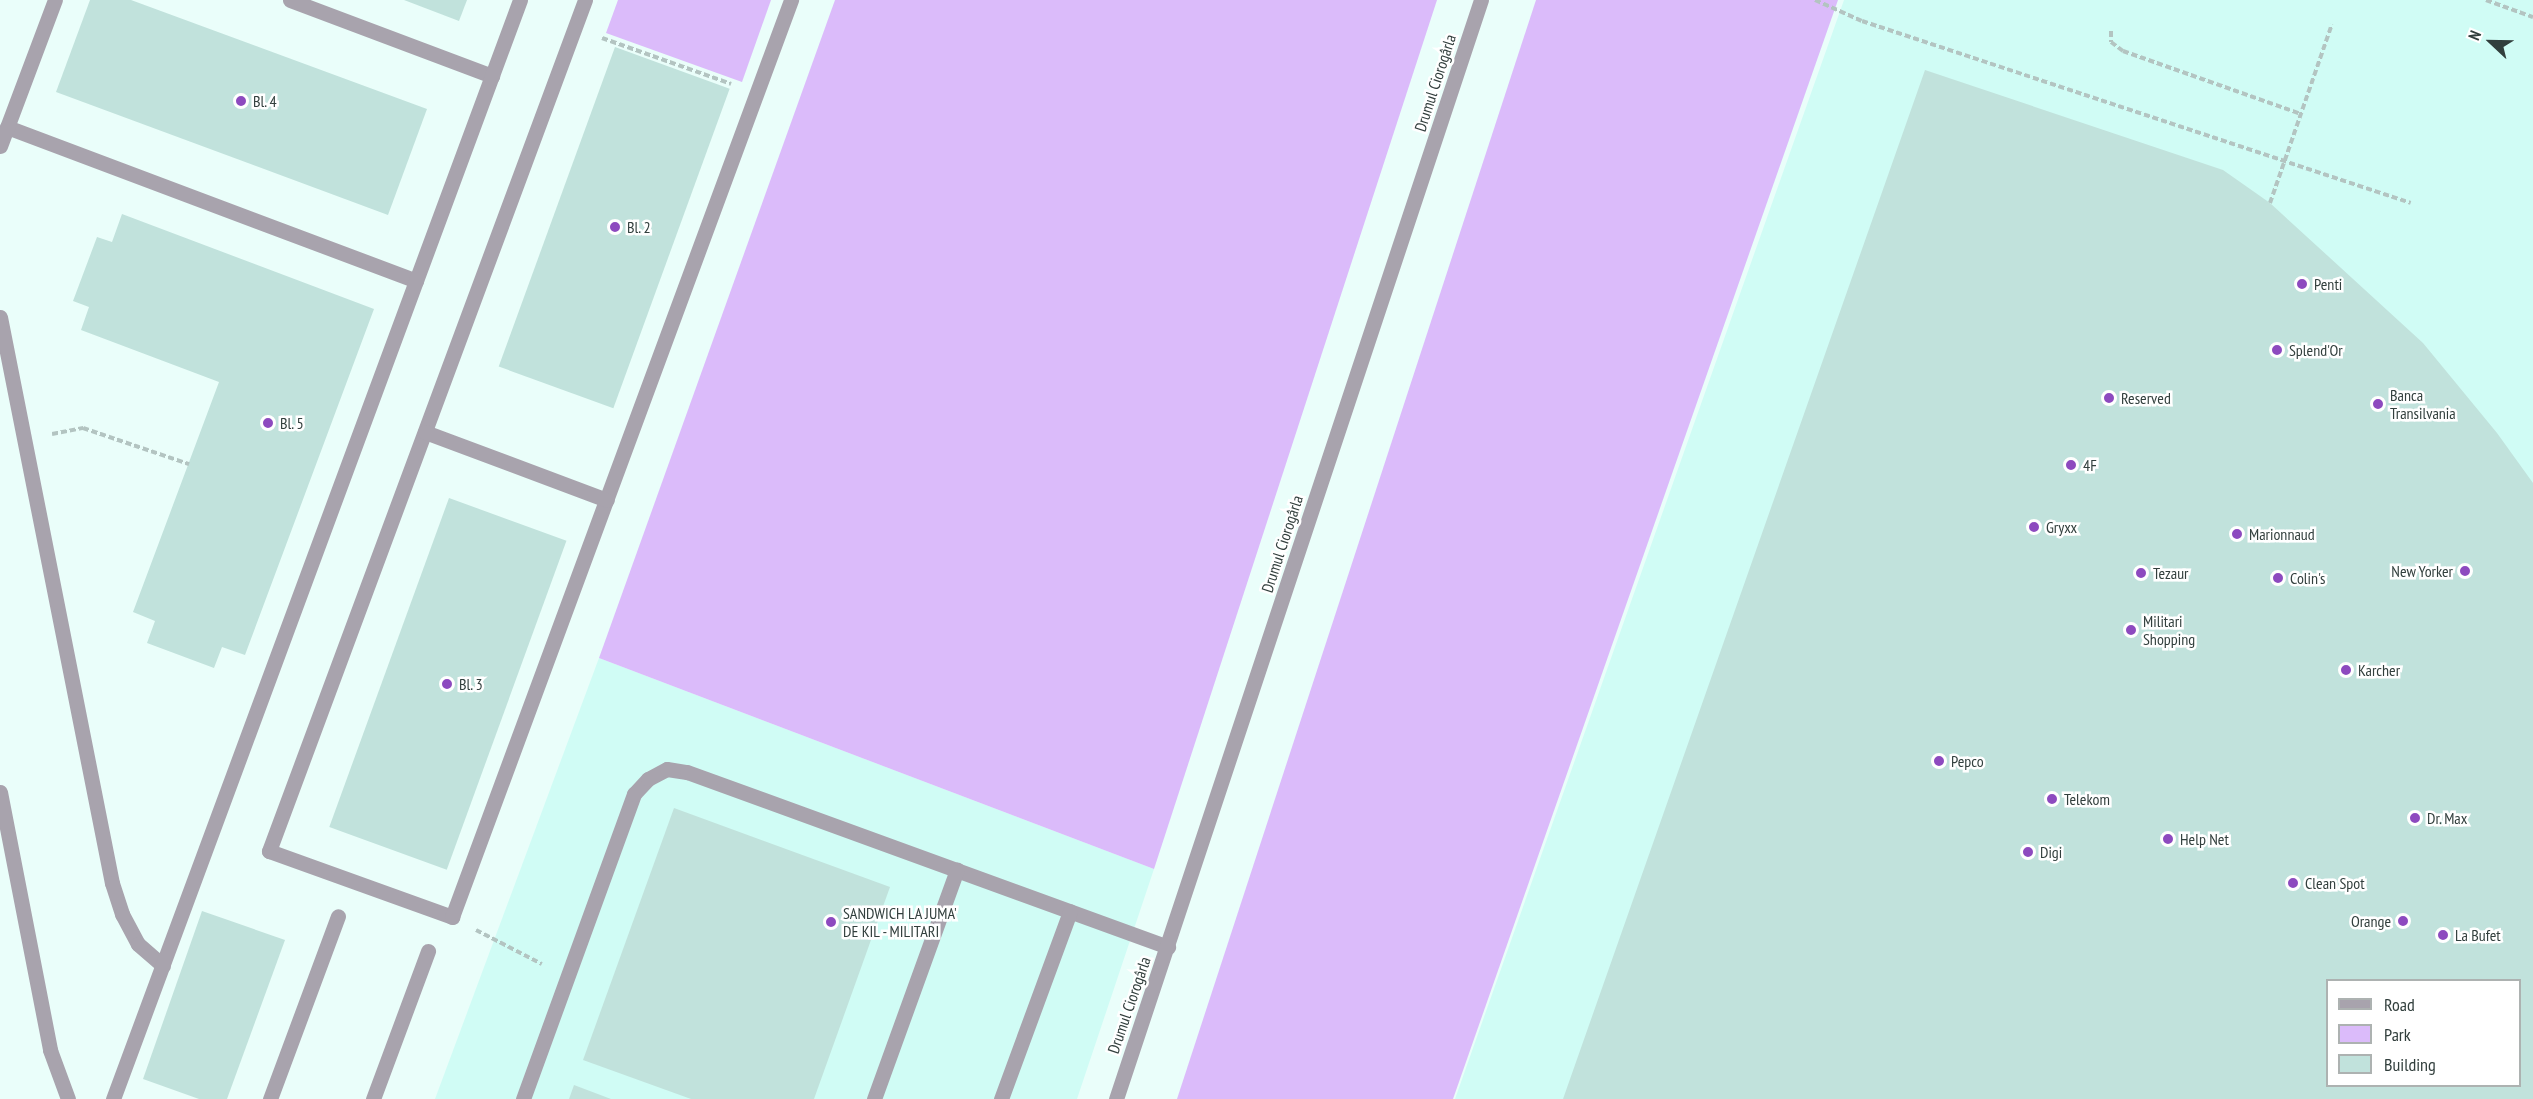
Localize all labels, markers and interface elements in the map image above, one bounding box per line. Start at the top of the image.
north arrow [2461,12,2521,72]
text: N [2463,28,2485,43]
street label: Drumul Ciorogârla [1410,32,1460,134]
place label: Bl. 4 [253,91,278,111]
marker: Bl. 4 [234,94,248,108]
place label: Bl. 2 [627,217,652,237]
marker: Bl. 2 [608,220,622,234]
place label: Penti [2314,274,2342,294]
marker: Penti [2295,277,2309,291]
place label: Splend'Or [2289,340,2343,360]
marker: Splend'Or [2270,343,2284,357]
place label: Banca Transilvania [2390,385,2456,423]
place label: Reserved [2121,388,2171,408]
marker: Reserved [2102,391,2116,405]
marker: Banca Transilvania [2371,397,2385,411]
place label: Bl. 5 [280,413,305,433]
marker: Bl. 5 [261,416,275,430]
place label: 4F [2083,455,2097,475]
marker: 4F [2064,458,2078,472]
street label: Drumul Ciorogârla [1257,493,1307,595]
place label: Gryxx [2046,517,2077,537]
marker: Gryxx [2027,520,2041,534]
place label: Marionnaud [2249,524,2315,544]
marker: Marionnaud [2230,527,2244,541]
place label: New Yorker [2391,561,2453,581]
place label: Tezaur [2153,563,2188,583]
marker: New Yorker [2458,564,2472,578]
marker: Tezaur [2134,566,2148,580]
place label: Colin's [2290,568,2325,588]
marker: Colin's [2271,571,2285,585]
place label: Militari Shopping [2143,611,2195,649]
marker: Militari Shopping [2124,623,2138,637]
place label: Karcher [2358,660,2400,680]
marker: Karcher [2339,663,2353,677]
place label: Bl. 3 [459,674,484,694]
marker: Bl. 3 [440,677,454,691]
place label: Pepco [1951,751,1984,771]
marker: Pepco [1932,754,1946,768]
place label: Telekom [2064,789,2110,809]
marker: Telekom [2045,792,2059,806]
place label: Dr. Max [2427,808,2468,828]
marker: Dr. Max [2408,811,2422,825]
place label: Help Net [2180,829,2229,849]
marker: Help Net [2161,832,2175,846]
place label: Digi [2040,842,2062,862]
marker: Digi [2021,845,2035,859]
place label: Clean Spot [2305,873,2365,893]
marker: Clean Spot [2286,876,2300,890]
place label: SANDWICH LA JUMA' DE KIL - MILITARI [843,903,957,941]
place label: Orange [2351,911,2391,931]
marker: Orange [2396,914,2410,928]
marker: SANDWICH LA JUMA' DE KIL - MILITARI [824,915,838,929]
place label: La Bufet [2455,925,2501,945]
marker: La Bufet [2436,928,2450,942]
street label: Drumul Ciorogârla [1103,954,1155,1056]
legend [2326,979,2521,1087]
text: Road [2384,993,2415,1016]
text: Park [2384,1023,2411,1046]
text: Building [2384,1053,2436,1076]

